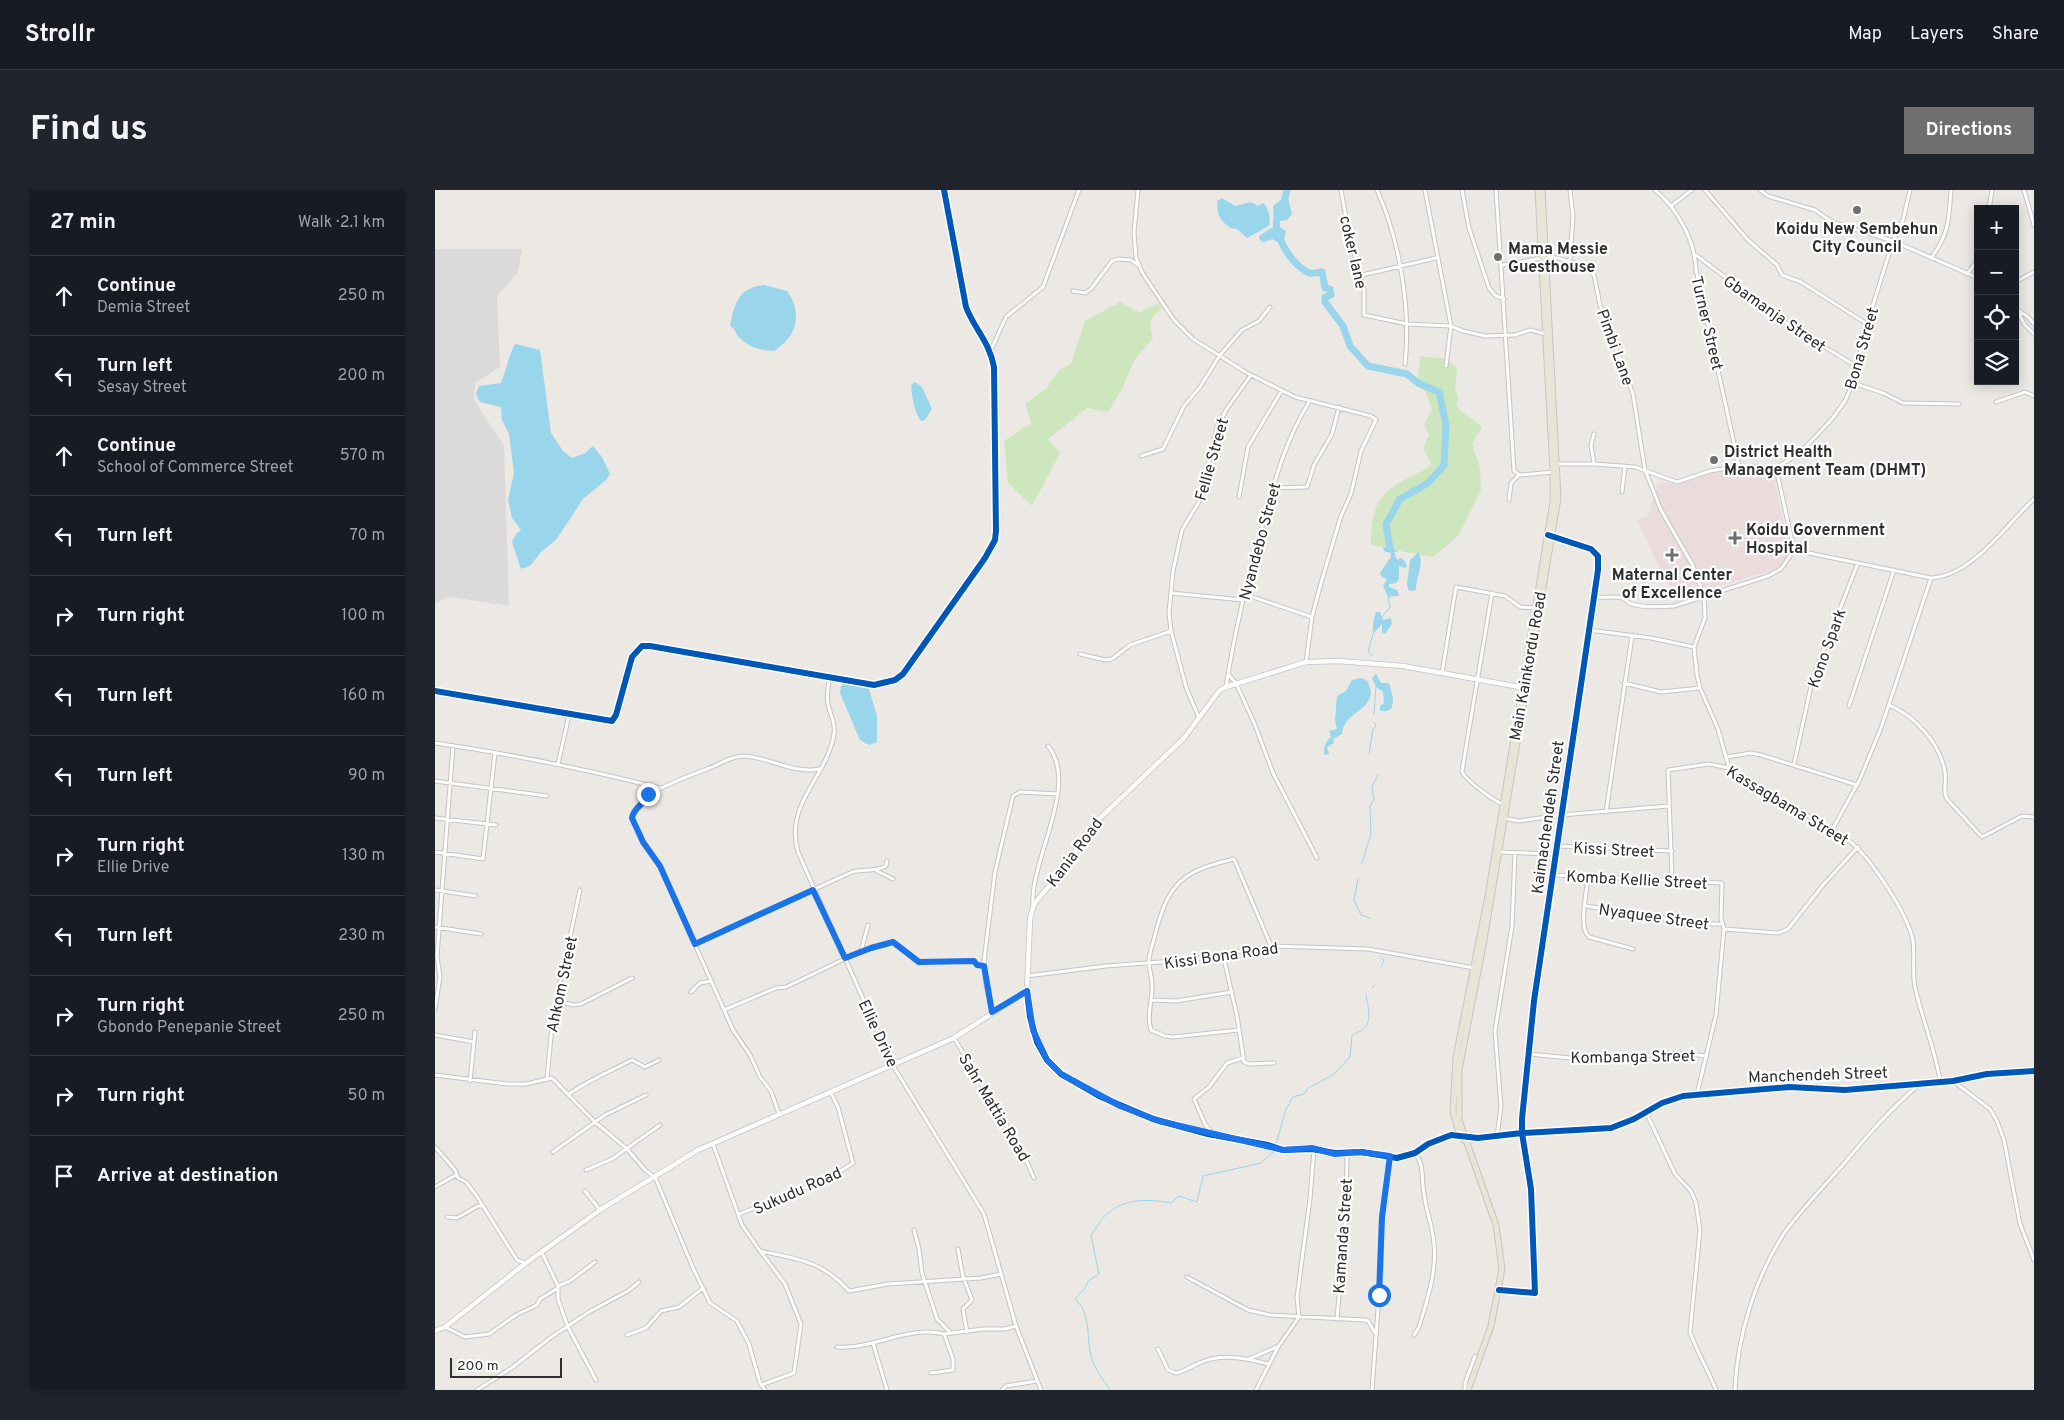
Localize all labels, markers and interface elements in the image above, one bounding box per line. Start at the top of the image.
text: Strollr [25,20,95,50]
text: Map [1848,23,1882,46]
text: Layers [1910,23,1964,46]
text: Share [1992,23,2039,46]
button: Directions [1904,107,2034,154]
text: Find us [30,108,148,152]
marker: Koidu New Sembehun City Council [1851,204,1863,216]
map controls [1974,205,2019,385]
button: + [1974,205,2019,250]
text: 27 min [50,209,116,236]
text: Walk · 2.1 km [298,213,385,233]
street label: coker lane [1334,214,1370,291]
place label: Koidu New Sembehun City Council [1776,220,1938,258]
place label: Mama Messie Guesthouse [1508,240,1608,278]
button: − [1974,250,2019,295]
marker: Mama Messie Guesthouse [1492,251,1504,263]
street label: Gbamanja Street [1719,272,1829,357]
text: Continue [97,274,176,298]
street label: Turner Street [1686,274,1727,372]
icon: ahead [50,282,78,310]
text: 250 m [338,286,385,306]
button: locate [1974,295,2019,340]
text: Demia Street [97,298,190,318]
street label: Bona Street [1842,305,1884,392]
street label: Pimbi Lane [1591,307,1637,389]
button: layers [1974,340,2019,385]
text: Turn left [97,354,173,378]
icon: left [50,362,78,390]
text: 200 m [337,366,385,386]
text: Sesay Street [97,378,187,398]
street label: Fellie Street [1192,416,1234,503]
text: Continue [97,434,176,458]
icon: ahead [50,442,78,470]
place label: District Health Management Team (DHMT) [1724,443,1926,481]
text: 570 m [340,446,385,466]
marker: District Health Management Team (DHMT) [1708,454,1720,466]
text: School of Commerce Street [97,458,293,478]
street label: Nyandebo Street [1236,481,1286,603]
place label: Koidu Government Hospital [1746,521,1885,559]
icon: left [50,522,78,550]
text: Turn left [97,524,173,548]
text: 70 m [350,526,385,546]
marker: Koidu Government Hospital [1728,531,1742,545]
marker: Maternal Center of Excellence [1665,548,1679,562]
place label: Maternal Center of Excellence [1612,566,1733,604]
street label: Main Kainkordu Road [1506,590,1552,742]
icon: right [50,602,78,630]
text: Turn right [97,604,185,628]
text: 100 m [341,606,385,626]
street label: Kono Spark [1804,606,1851,691]
icon: left [50,682,78,710]
text: Turn left [97,684,173,708]
text: 160 m [342,686,385,706]
street label: Kaimachendeh Street [1528,739,1570,895]
icon: left [50,762,78,790]
street label: Kassagbama Street [1722,762,1852,851]
text: Turn left [97,764,173,788]
text: 90 m [348,766,385,786]
route end [637,783,660,806]
street label: Kania Road [1043,815,1108,892]
text: Turn right [97,834,185,858]
street label: Kissi Street [1573,839,1655,863]
icon: right [50,842,78,870]
text: 130 m [342,846,385,866]
text: Ellie Drive [97,858,169,878]
street label: Komba Kellie Street [1566,867,1708,895]
street label: Nyaquee Street [1597,900,1710,936]
icon: left [50,922,78,950]
text: Turn left [97,924,173,948]
text: 230 m [338,926,385,946]
street label: Ahkom Street [543,934,583,1034]
street label: Kissi Bona Road [1163,939,1280,975]
text: Turn right [97,994,185,1018]
street label: Ellie Drive [853,997,902,1071]
icon: right [50,1002,78,1030]
text: 250 m [338,1006,385,1026]
text: Gbondo Penepanie Street [97,1018,281,1038]
street label: Kombanga Street [1570,1047,1696,1069]
street label: Sahr Mattia Road [953,1050,1033,1166]
street label: Manchendeh Street [1748,1064,1888,1088]
icon: right [50,1082,78,1110]
text: Turn right [97,1084,185,1108]
text: 50 m [348,1086,385,1106]
icon: arrive [50,1162,78,1190]
street label: Sukudu Road [751,1163,845,1220]
text: Arrive at destination [97,1164,278,1188]
street label: Kamanda Street [1330,1178,1358,1295]
route start [1368,1284,1391,1307]
scale bar [450,1355,563,1378]
text: 200 m [457,1358,499,1375]

